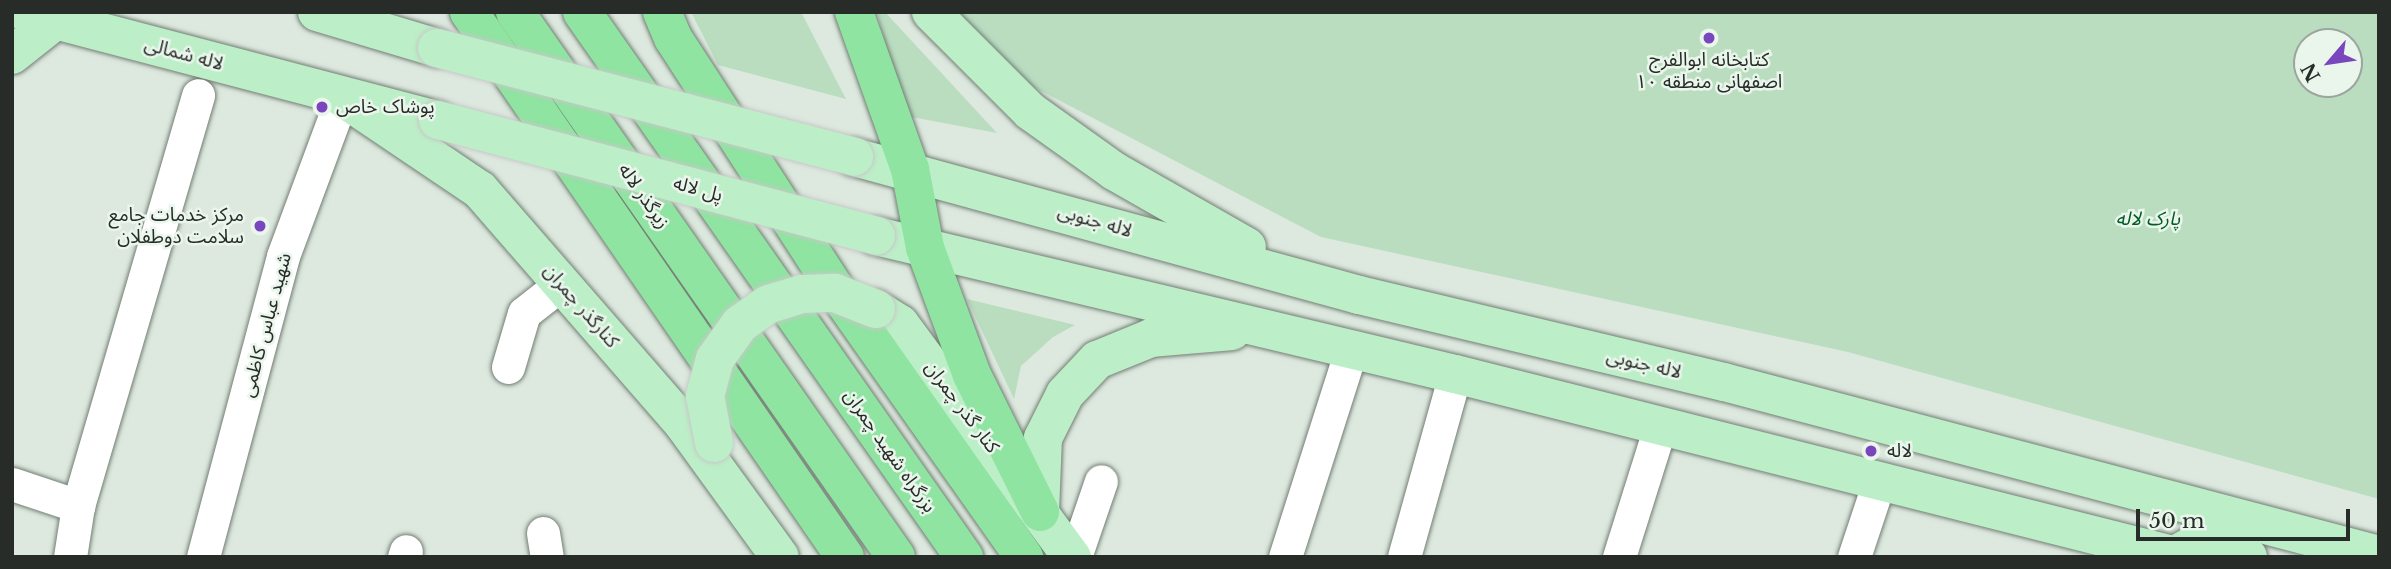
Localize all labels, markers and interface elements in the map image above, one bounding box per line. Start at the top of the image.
north arrow [2293,28,2363,98]
marker: کتابخانه ابوالفرج اصفهانی منطقه ۱۰ [1701,30,1717,46]
street label: لاله شمالی [142,33,226,75]
place label: کتابخانه ابوالفرج اصفهانی منطقه ۱۰ [1636,49,1782,93]
text: N [2297,59,2325,86]
place label: پوشاک خاص [336,96,435,118]
marker: پوشاک خاص [314,99,330,115]
street label: زیرگذر لاله [613,159,675,233]
street label: پل لاله [671,171,725,207]
street label: لاله جنوبی [1055,200,1135,242]
place label: مرکز خدمات جامع سلامت دوطفلان [109,204,244,248]
park label: پارک لاله [2116,208,2180,230]
marker: مرکز خدمات جامع سلامت دوطفلان [250,216,270,236]
street label: شهید عباس کاظمی [236,250,296,400]
street label: کنارگذر چمران [539,260,623,352]
street label: لاله جنوبی [1604,344,1684,384]
street label: کنار گذر چمران [920,356,1004,458]
street label: بزرگراه شهید چمران [839,385,941,517]
place label: لاله [1887,440,1912,462]
marker: لاله [1861,441,1881,461]
scale bar [2139,496,2352,540]
text: 50 m [2149,508,2204,534]

